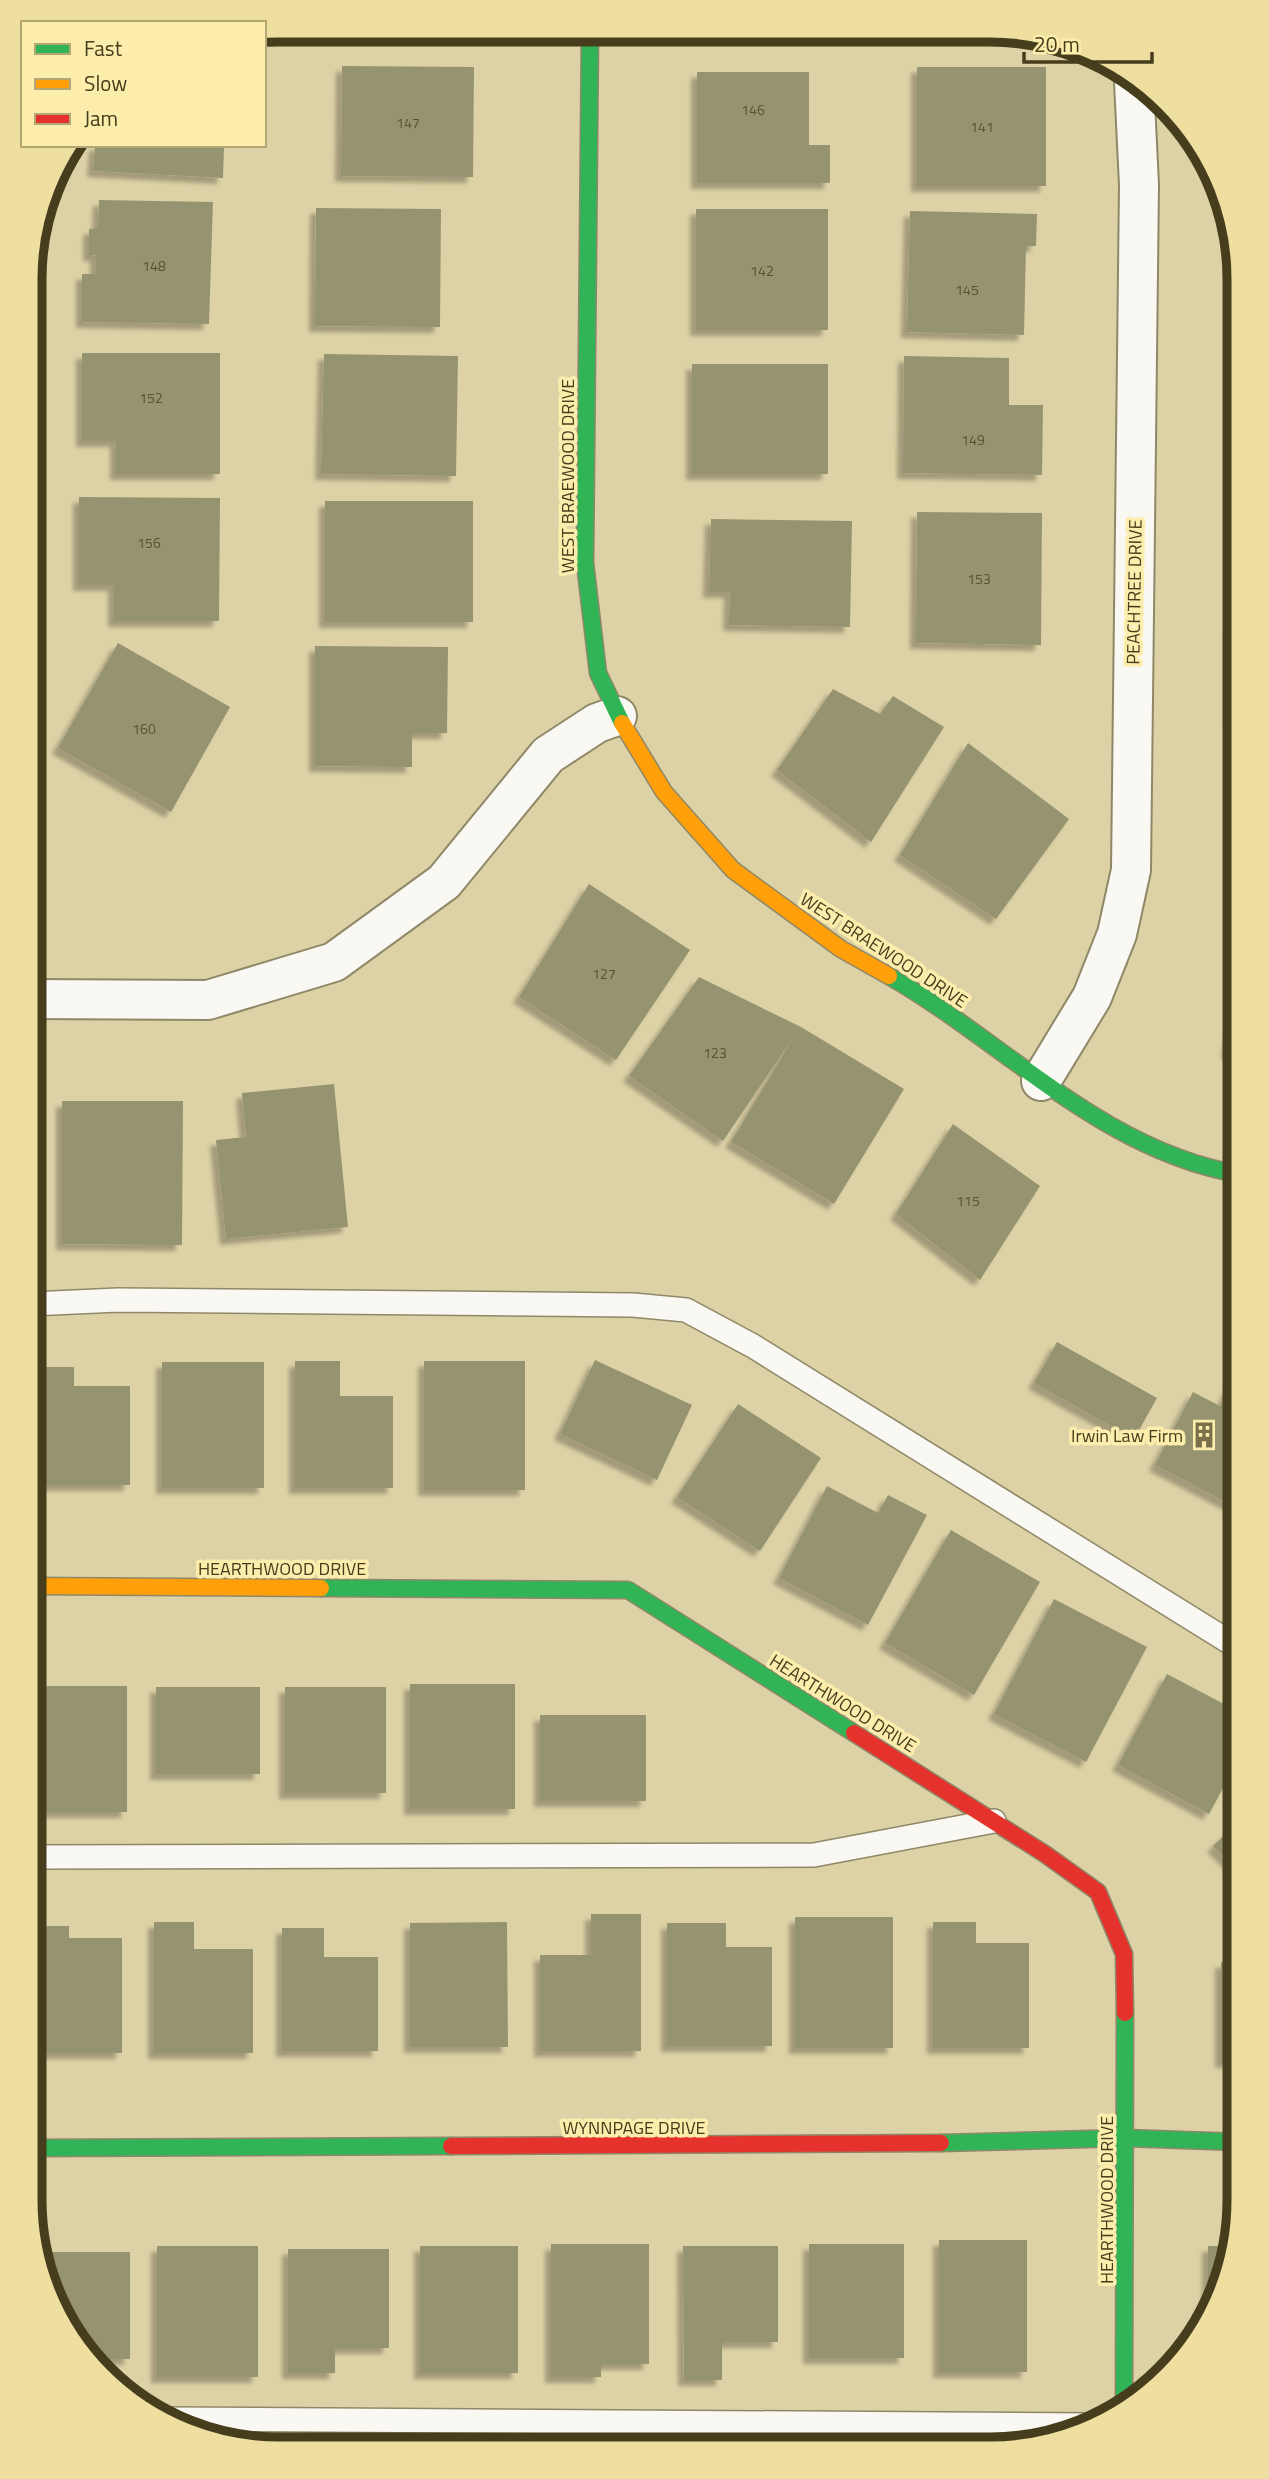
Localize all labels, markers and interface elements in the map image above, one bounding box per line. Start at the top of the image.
legend [21,21,266,147]
scale bar [1024,21,1152,65]
text: 20 m [1034,28,1080,60]
text: Fast [84,32,123,64]
text: Slow [84,67,127,99]
house number: 146 [741,99,765,120]
text: Jam [84,102,118,134]
house number: 147 [396,112,420,133]
house number: 141 [970,116,994,137]
house number: 148 [142,255,166,276]
house number: 142 [750,260,774,281]
house number: 145 [955,279,979,300]
street label: WEST BRAEWOOD DRIVE [554,379,581,573]
house number: 152 [139,387,163,408]
house number: 149 [961,429,985,450]
street label: PEACHTREE DRIVE [1119,519,1149,665]
house number: 156 [137,532,161,553]
house number: 153 [967,568,991,589]
house number: 160 [132,718,156,739]
street label: WEST BRAEWOOD DRIVE [795,886,973,1014]
house number: 127 [592,963,616,984]
house number: 123 [703,1042,727,1063]
house number: 115 [956,1190,980,1211]
building icon: Irwin Law Firm [1189,1420,1219,1450]
place label: Irwin Law Firm [1071,1422,1183,1449]
street label: HEARTHWOOD DRIVE [198,1555,366,1582]
street label: HEARTHWOOD DRIVE [765,1647,922,1759]
street label: WYNNPAGE DRIVE [562,2114,706,2141]
street label: HEARTHWOOD DRIVE [1093,2116,1120,2284]

